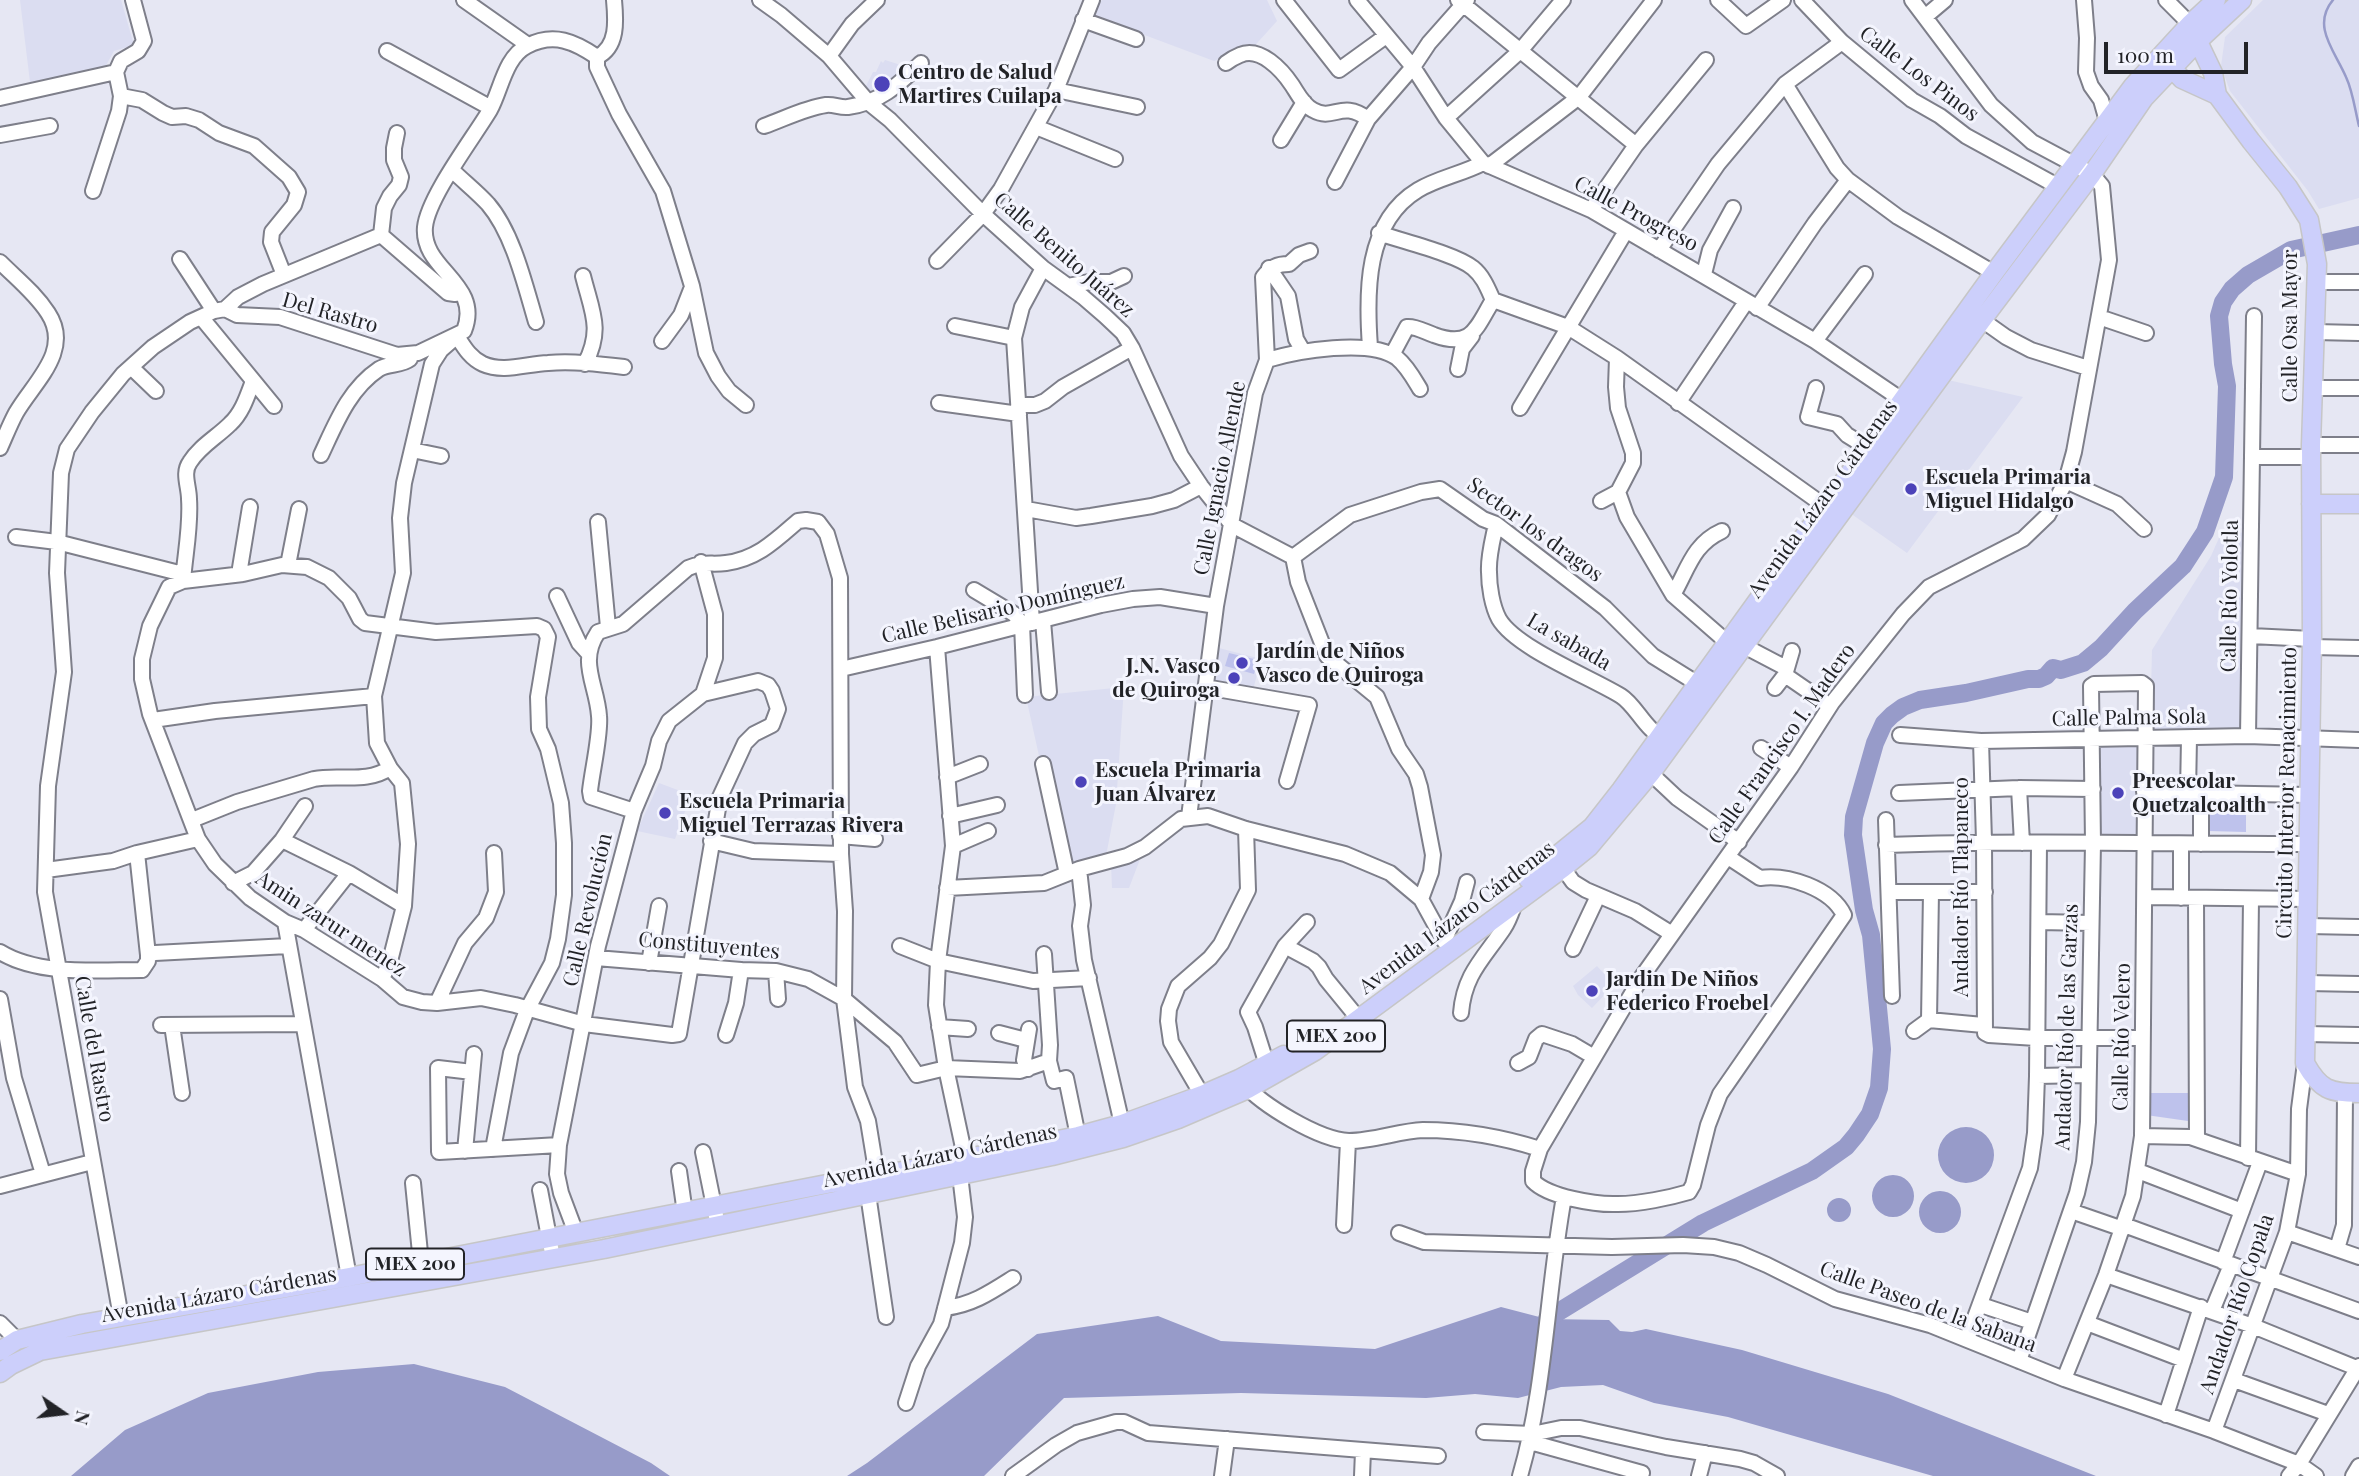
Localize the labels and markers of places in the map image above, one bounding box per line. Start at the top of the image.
place label: Centro de Salud Martires Cuilapa [898,59,1062,109]
marker: Centro de Salud Martires Cuilapa [872,74,892,94]
place label: Escuela Primaria Miguel Hidalgo [1925,464,2091,514]
marker: Escuela Primaria Miguel Hidalgo [1903,481,1919,497]
place label: Jardín de Niños Vasco de Quiroga [1256,638,1424,688]
place label: J.N. Vasco de Quiroga [1112,653,1220,703]
marker: Jardín de Niños Vasco de Quiroga [1234,655,1250,671]
marker: J.N. Vasco de Quiroga [1226,670,1242,686]
place label: Escuela Primaria Juan Álvarez [1095,757,1261,807]
place label: Preescolar Quetzalcoalth [2132,768,2266,818]
marker: Escuela Primaria Juan Álvarez [1073,774,1089,790]
marker: Preescolar Quetzalcoalth [2110,785,2126,801]
place label: Escuela Primaria Miguel Terrazas Rivera [679,788,904,838]
marker: Escuela Primaria Miguel Terrazas Rivera [657,805,673,821]
place label: Jardin De Niños Federico Froebel [1606,966,1769,1016]
marker: Jardin De Niños Federico Froebel [1584,983,1600,999]

